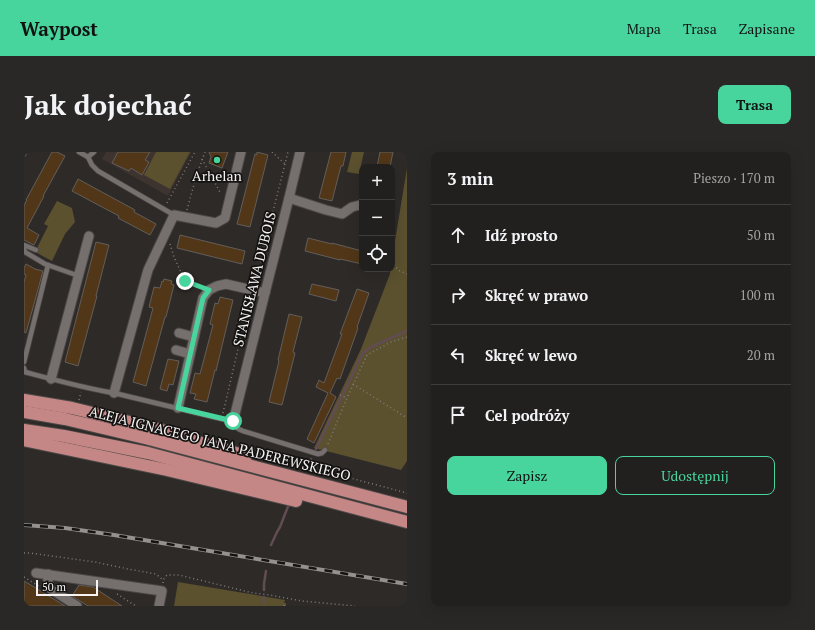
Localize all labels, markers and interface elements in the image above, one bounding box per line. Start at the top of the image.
text: Waypost [20,16,98,41]
text: Mapa [627,19,661,38]
text: Trasa [683,19,717,38]
text: Zapisane [739,19,795,38]
button: Trasa [718,85,791,124]
text: Jak dojechać [24,86,192,123]
marker: Arhelan [212,155,222,165]
map controls [359,164,395,272]
button: + [359,164,395,200]
place label: Arhelan [192,166,243,185]
text: 3 min [447,167,494,190]
text: Pieszo · 170 m [693,169,775,187]
button: − [359,200,395,236]
street label: STANISŁAWA DUBOIS [228,210,280,348]
icon: ahead [447,224,469,246]
text: Idź prosto [485,225,558,245]
text: 50 m [747,226,775,244]
button: locate [359,236,395,272]
route end [176,272,194,290]
icon: right [447,284,469,306]
text: Skręć w prawo [485,285,588,305]
text: 100 m [740,286,775,304]
icon: left [447,344,469,366]
text: Skręć w lewo [485,345,577,365]
text: 20 m [747,346,775,364]
street label: ALEJA IGNACEGO JANA PADEREWSKIEGO [87,401,353,485]
icon: arrive [447,404,469,426]
text: Cel podróży [485,405,569,425]
route start [224,412,242,430]
button: Zapisz [447,456,607,495]
button: Udostępnij [615,456,775,495]
scale bar [36,578,98,597]
text: 50 m [42,580,66,594]

